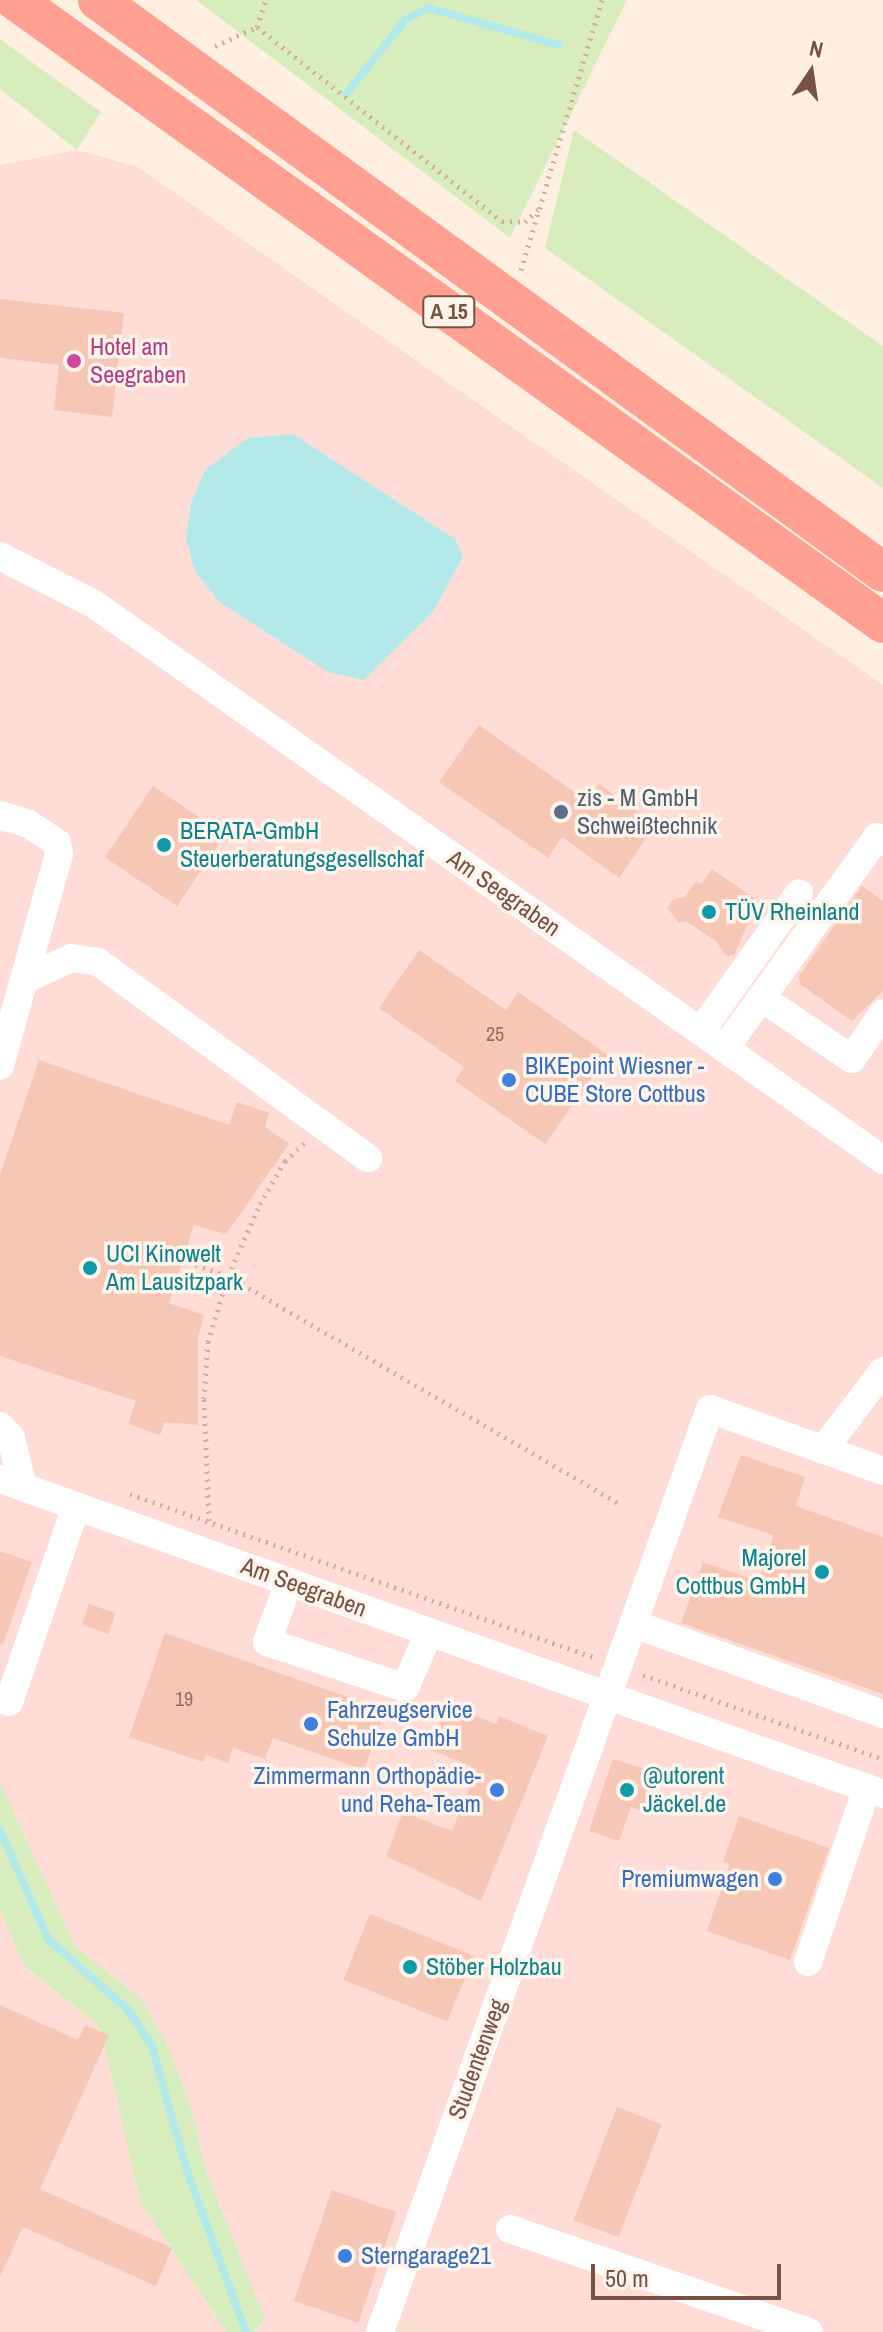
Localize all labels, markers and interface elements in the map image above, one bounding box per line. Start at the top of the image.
north arrow [771,32,851,112]
text: N [807,33,826,65]
road number: A 15 [421,294,477,330]
place label: Hotel am Seegraben [90,333,186,389]
marker: Hotel am Seegraben [65,352,83,370]
place label: zis - M GmbH Schweißtechnik [577,784,717,840]
marker: zis - M GmbH Schweißtechnik [552,803,570,821]
place label: BERATA-GmbH Steuerberatungsgesellschaf [180,817,424,873]
marker: BERATA-GmbH Steuerberatungsgesellschaf [155,836,173,854]
street label: Am Seegraben [442,844,566,942]
place label: TÜV Rheinland [725,898,860,926]
marker: TÜV Rheinland [700,903,718,921]
house number: 25 [486,1021,504,1045]
place label: BIKEpoint Wiesner - CUBE Store Cottbus [525,1052,705,1108]
marker: BIKEpoint Wiesner - CUBE Store Cottbus [500,1071,518,1089]
place label: UCI Kinowelt Am Lausitzpark [106,1240,243,1296]
marker: UCI Kinowelt Am Lausitzpark [81,1259,99,1277]
place label: Majorel Cottbus GmbH [676,1544,806,1600]
street label: Am Seegraben [237,1551,371,1623]
marker: Majorel Cottbus GmbH [813,1563,831,1581]
house number: 19 [175,1686,193,1710]
place label: Fahrzeugservice Schulze GmbH [327,1696,473,1752]
marker: Fahrzeugservice Schulze GmbH [302,1715,320,1733]
place label: Zimmermann Orthopädie- und Reha-Team [254,1762,481,1818]
place label: @utorent Jäckel.de [643,1762,726,1818]
marker: Zimmermann Orthopädie- und Reha-Team [488,1781,506,1799]
marker: @utorent Jäckel.de [618,1781,636,1799]
place label: Premiumwagen [621,1865,759,1893]
marker: Premiumwagen [766,1870,784,1888]
place label: Stöber Holzbau [426,1953,562,1981]
marker: Stöber Holzbau [401,1958,419,1976]
street label: Studentenweg [442,1995,512,2123]
place label: Sterngarage21 [361,2242,491,2270]
marker: Sterngarage21 [336,2247,354,2265]
scale bar [595,2248,785,2298]
text: 50 m [605,2262,649,2294]

